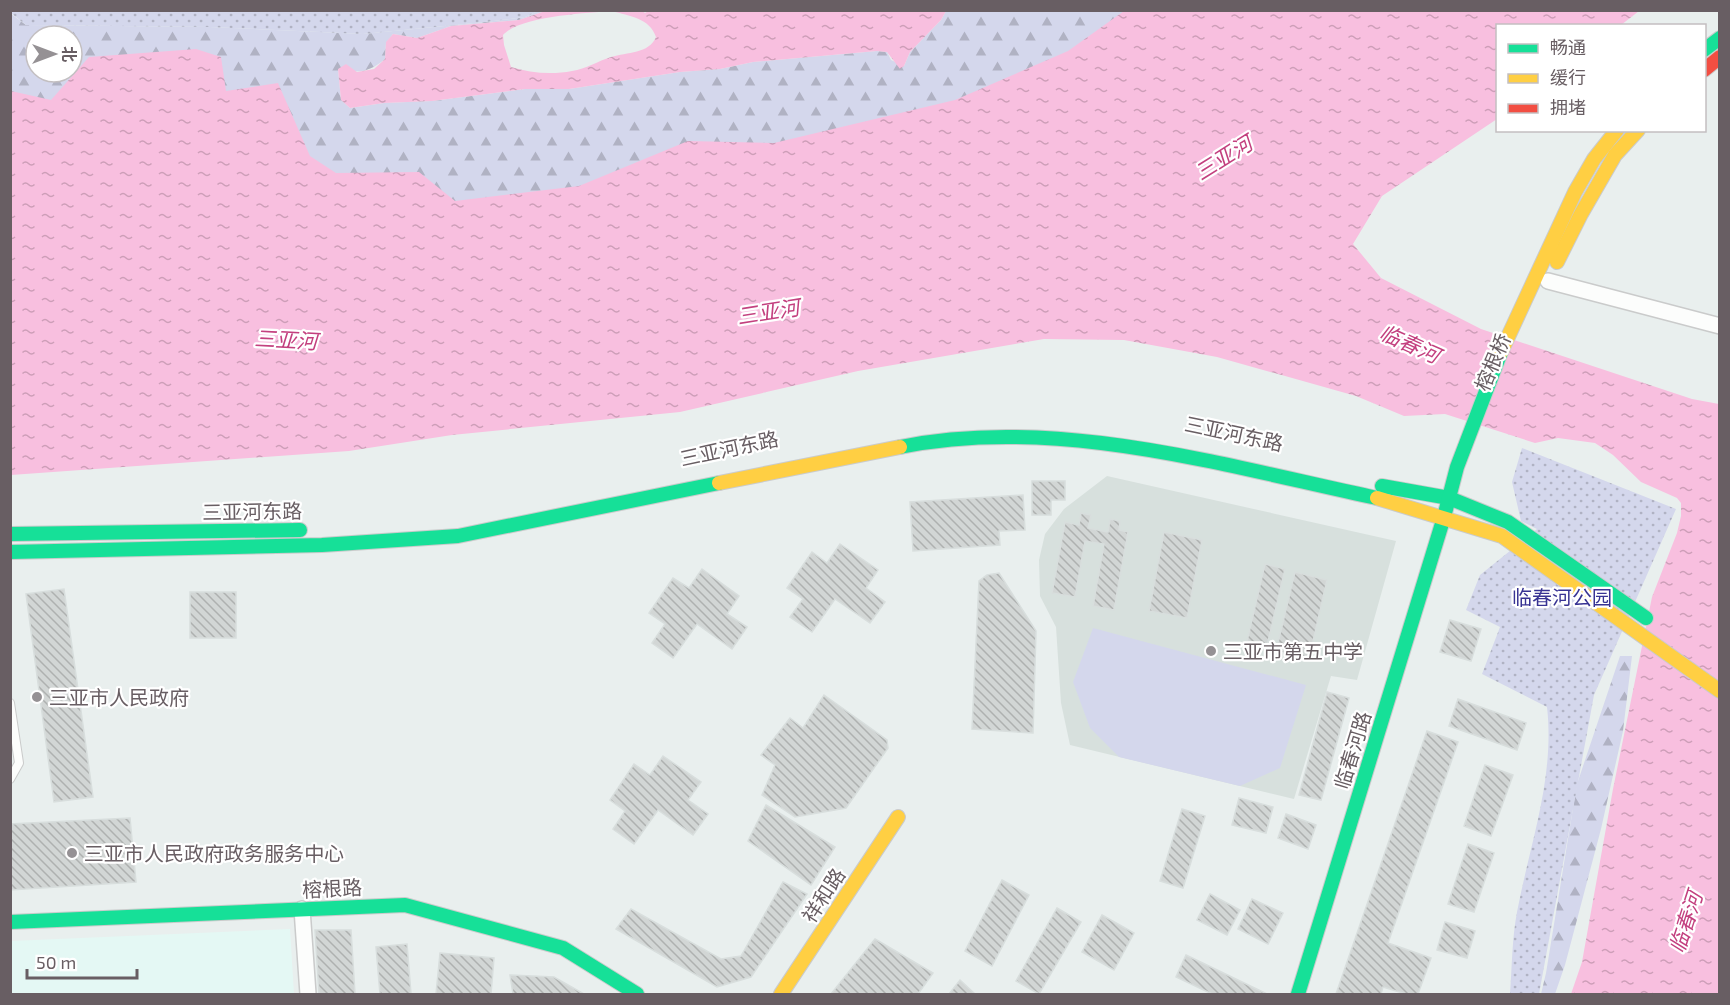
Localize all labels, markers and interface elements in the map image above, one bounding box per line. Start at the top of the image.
north arrow [24,24,84,84]
legend [1496,24,1706,132]
text: 畅通 [1550,36,1586,58]
text: 北 [60,46,79,62]
text: 缓行 [1550,66,1586,88]
text: 拥堵 [1550,96,1586,118]
water label: 三亚河 [1190,128,1260,184]
water label: 三亚河 [735,293,805,328]
water label: 临春河 [1376,319,1448,369]
water label: 三亚河 [254,325,322,353]
street label: 榕根桥 [1469,330,1515,394]
street label: 三亚河东路 [1183,411,1285,455]
street label: 三亚河东路 [678,426,780,470]
street label: 三亚河东路 [202,498,302,524]
park label: 临春河公园 [1512,585,1612,609]
place label: 三亚市第五中学 [1223,639,1363,663]
marker: 三亚市第五中学 [1204,644,1218,658]
place label: 三亚市人民政府 [49,685,189,709]
marker: 三亚市人民政府 [30,690,44,704]
street label: 临春河路 [1329,708,1375,792]
place label: 三亚市人民政府政务服务中心 [84,841,344,865]
marker: 三亚市人民政府政务服务中心 [65,846,79,860]
street label: 祥和路 [797,863,849,927]
street label: 榕根路 [301,874,363,902]
water label: 临春河 [1663,884,1708,956]
scale bar [27,942,136,980]
text: 50 m [36,951,76,973]

